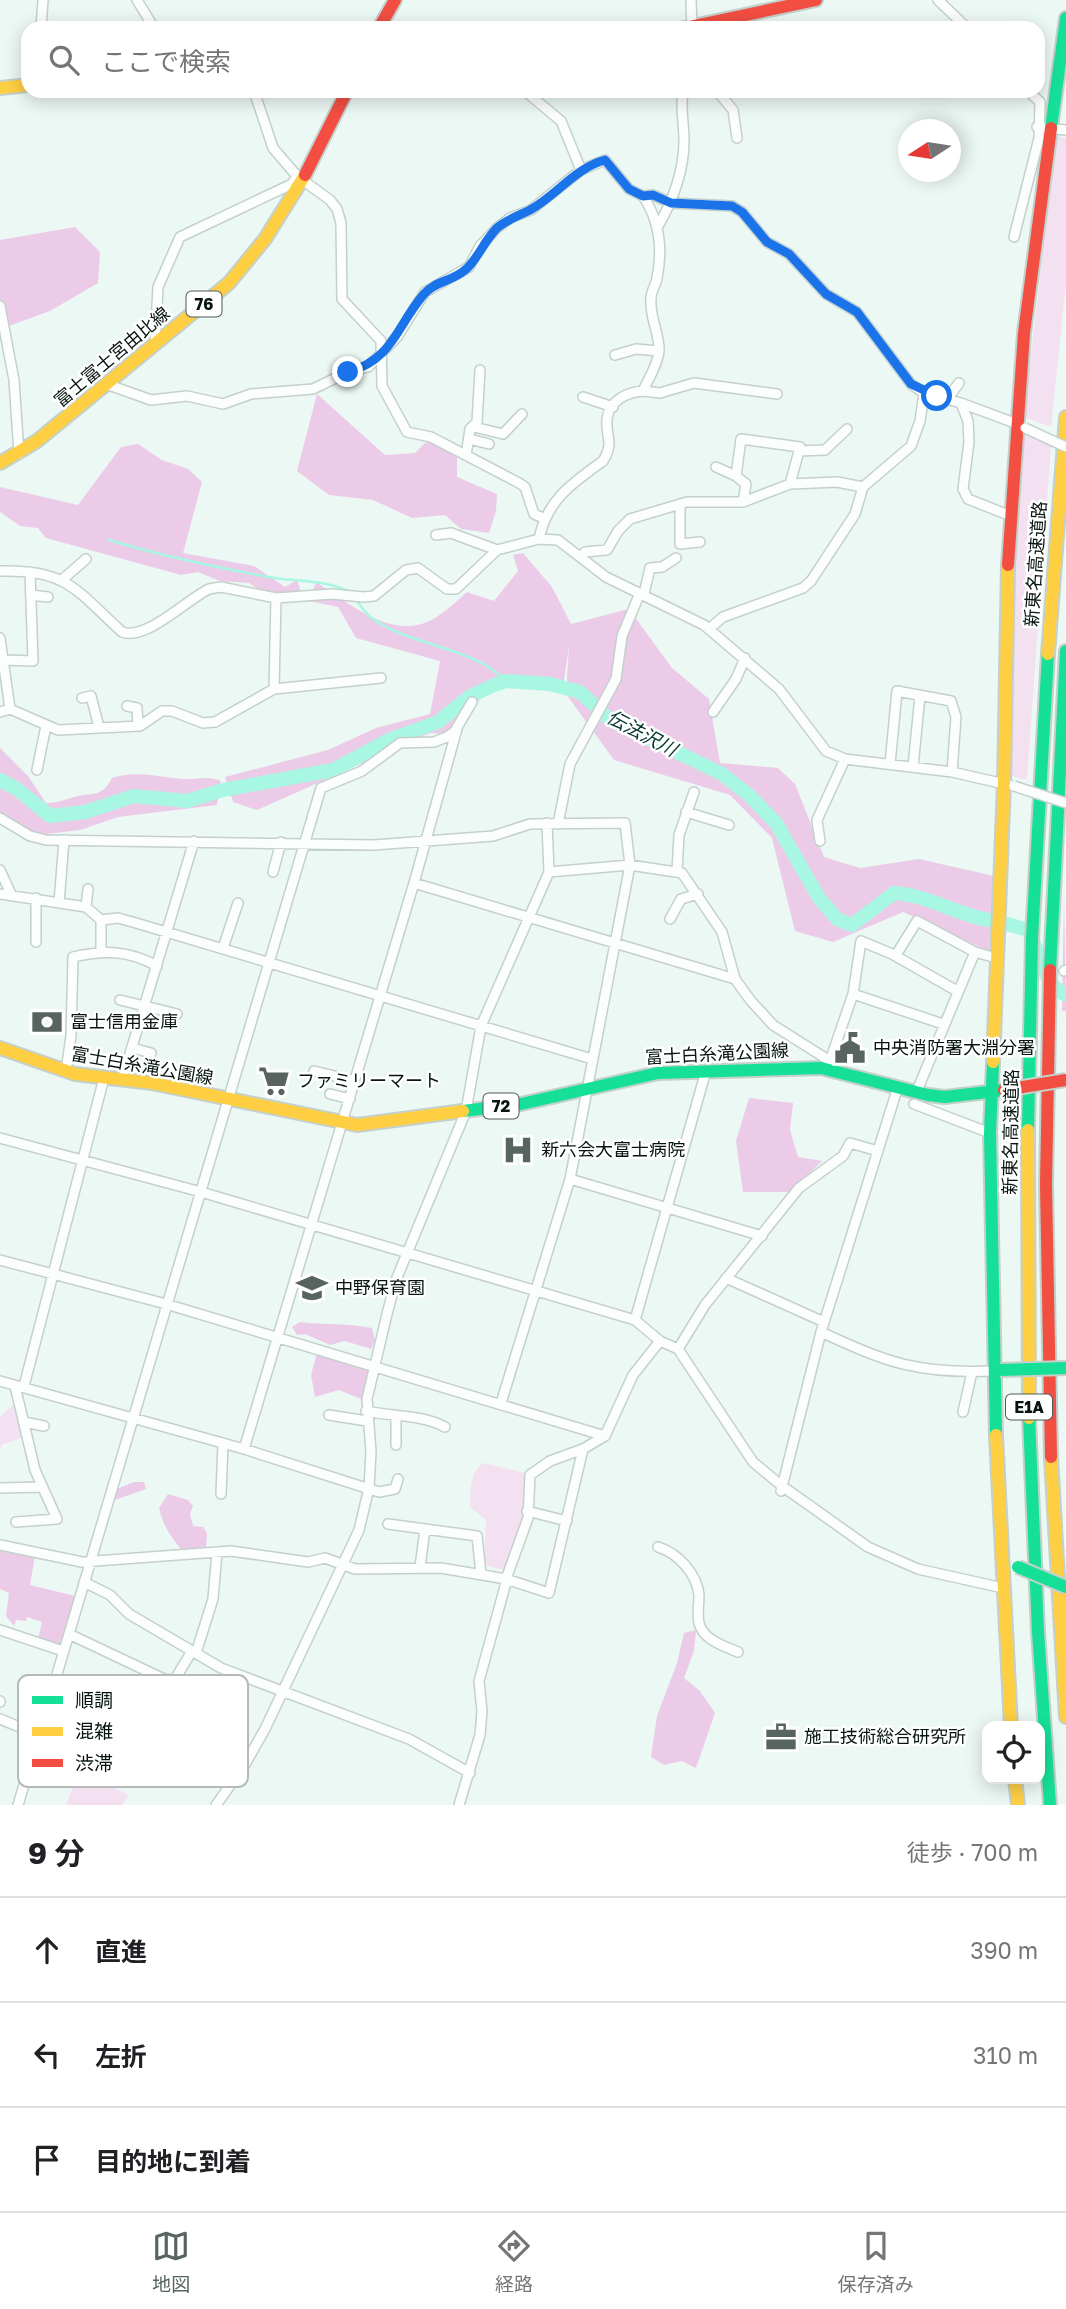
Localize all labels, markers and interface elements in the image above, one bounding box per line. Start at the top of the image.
search box [21,21,1045,98]
icon: search [45,41,83,79]
text: ここで検索 [101,46,231,77]
north arrow [898,119,961,182]
road number: 76 [186,292,222,316]
street label: 富士富士宮由比線 [49,302,174,411]
route end [332,356,363,387]
route start [921,380,952,411]
street label: 新東名高速道路 [1020,500,1050,628]
water label: 伝法沢川 [603,705,683,761]
bank icon: 富士信用金庫 [30,1005,64,1039]
place label: 富士信用金庫 [70,1010,178,1032]
public building icon: 中央消防署大淵分署 [833,1031,867,1065]
place label: 中央消防署大淵分署 [873,1036,1035,1058]
street label: 富士白糸滝公園線 [644,1038,789,1068]
street label: 富士白糸滝公園線 [69,1042,215,1088]
supermarket icon: ファミリーマート [257,1064,291,1098]
place label: ファミリーマート [297,1069,441,1091]
street label: 新東名高速道路 [998,1069,1022,1195]
road number: 72 [484,1094,518,1118]
hospital icon: 新六会大富士病院 [501,1133,535,1167]
place label: 新六会大富士病院 [541,1138,685,1160]
school or university icon: 中野保育園 [295,1271,329,1305]
place label: 中野保育園 [335,1276,425,1298]
road number: E1A [1006,1394,1052,1420]
legend [18,1675,248,1787]
text: 順調 [75,1688,113,1711]
text: 混雑 [75,1719,113,1742]
office icon: 施工技術総合研究所 [764,1720,798,1754]
map controls [982,1721,1045,1784]
button: locate [982,1721,1045,1784]
place label: 施工技術総合研究所 [804,1725,966,1747]
text: 渋滞 [75,1751,113,1774]
text: 9 分 [28,1835,85,1871]
text: 徒歩 · 700 m [907,1838,1038,1866]
icon: ahead [28,1931,66,1969]
text: 直進 [95,1936,147,1967]
text: 390 m [970,1936,1038,1964]
icon: left [28,2036,66,2074]
text: 左折 [95,2041,147,2072]
text: 310 m [973,2041,1038,2069]
icon: arrive [28,2141,66,2179]
text: 目的地に到着 [95,2146,251,2177]
tab: 地図 [152,2227,190,2296]
tab: 経路 [495,2227,533,2296]
tab: 保存済み [838,2227,914,2296]

